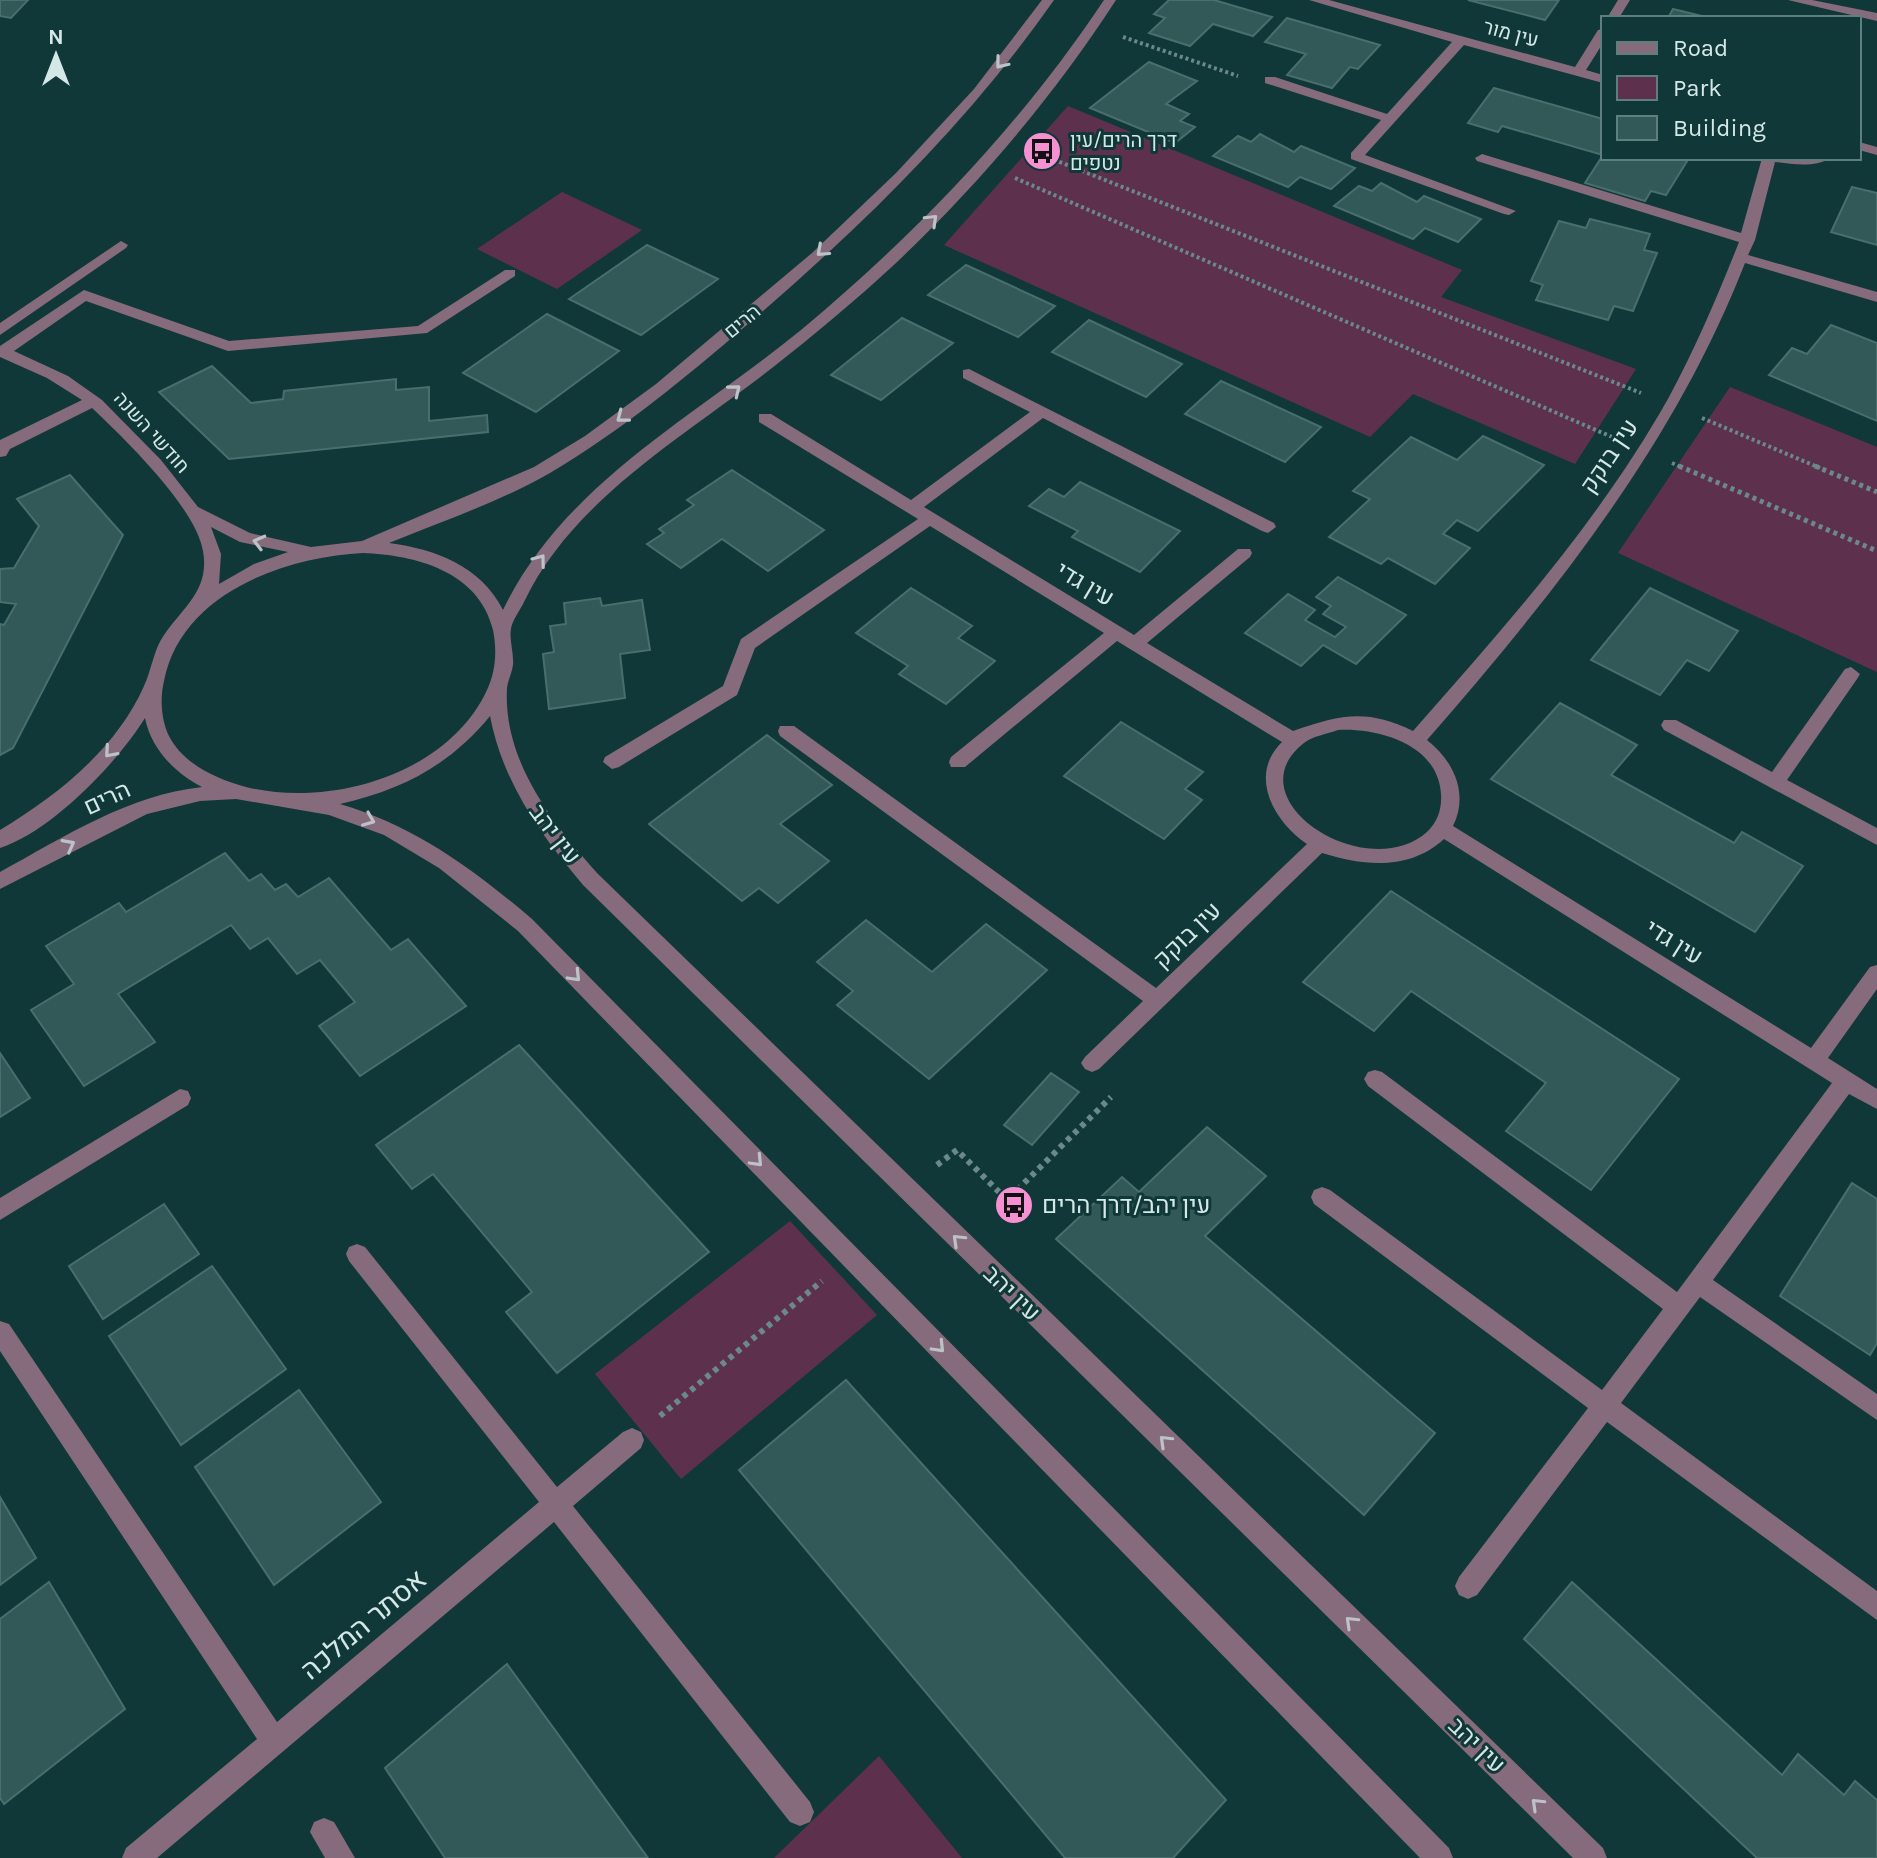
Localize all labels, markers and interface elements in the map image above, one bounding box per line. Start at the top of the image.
street label: עין מור [1481,15,1541,52]
north arrow [16,16,96,96]
legend [1601,16,1861,160]
text: N [48,24,64,50]
text: Road [1673,34,1728,62]
one-way arrow [996,54,1011,68]
text: Park [1673,74,1722,102]
text: Building [1673,114,1766,142]
place label: דרך הרים/עין נטפים [1070,129,1177,175]
bus stop icon: דרך הרים/עין נטפים [1021,130,1063,172]
one-way arrow [923,215,937,229]
one-way arrow [817,241,832,255]
street label: הרים [719,300,765,343]
one-way arrow [726,385,741,400]
street label: חודשי השנה [109,387,194,478]
one-way arrow [616,407,631,421]
street label: עין בוקק [1574,414,1644,498]
one-way arrow [253,535,267,551]
one-way arrow [531,554,545,568]
street label: עין גדי [1051,556,1119,612]
one-way arrow [105,743,119,758]
street label: הרים [79,775,135,821]
street label: עין יהב [523,799,587,869]
one-way arrow [361,810,375,827]
one-way arrow [61,839,75,854]
street label: עין בוקק [1147,896,1227,974]
street label: עין גדי [1640,913,1708,971]
one-way arrow [565,967,580,981]
one-way arrow [747,1152,762,1166]
bus stop icon: עין יהב/דרך הרים [993,1184,1035,1226]
place label: עין יהב/דרך הרים [1042,1191,1210,1219]
one-way arrow [953,1235,967,1249]
street label: עין יהב [978,1259,1046,1327]
one-way arrow [929,1338,944,1352]
one-way arrow [1159,1436,1174,1450]
street label: אסתר המלכה [294,1562,433,1686]
one-way arrow [1346,1617,1360,1631]
street label: עין יהב [1443,1711,1511,1779]
one-way arrow [1532,1798,1546,1813]

